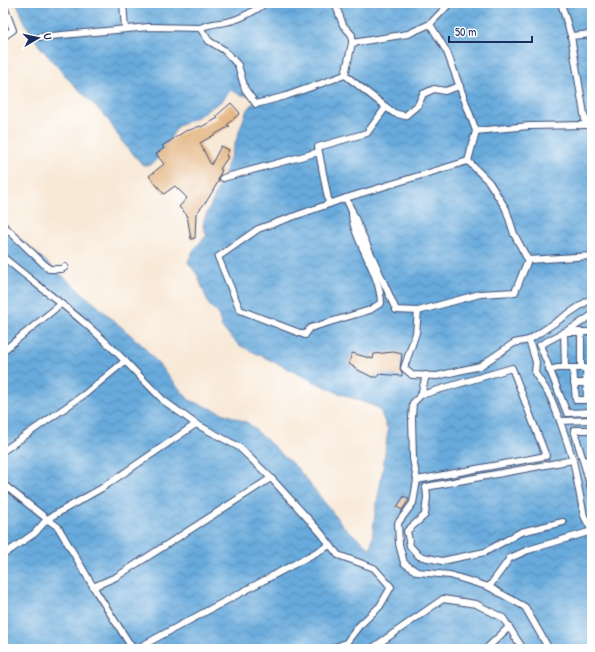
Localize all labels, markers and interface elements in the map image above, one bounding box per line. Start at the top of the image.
north arrow [18,18,58,58]
scale bar [449,18,532,44]
text: 50 m [455,23,476,40]
text: U [40,32,55,41]

